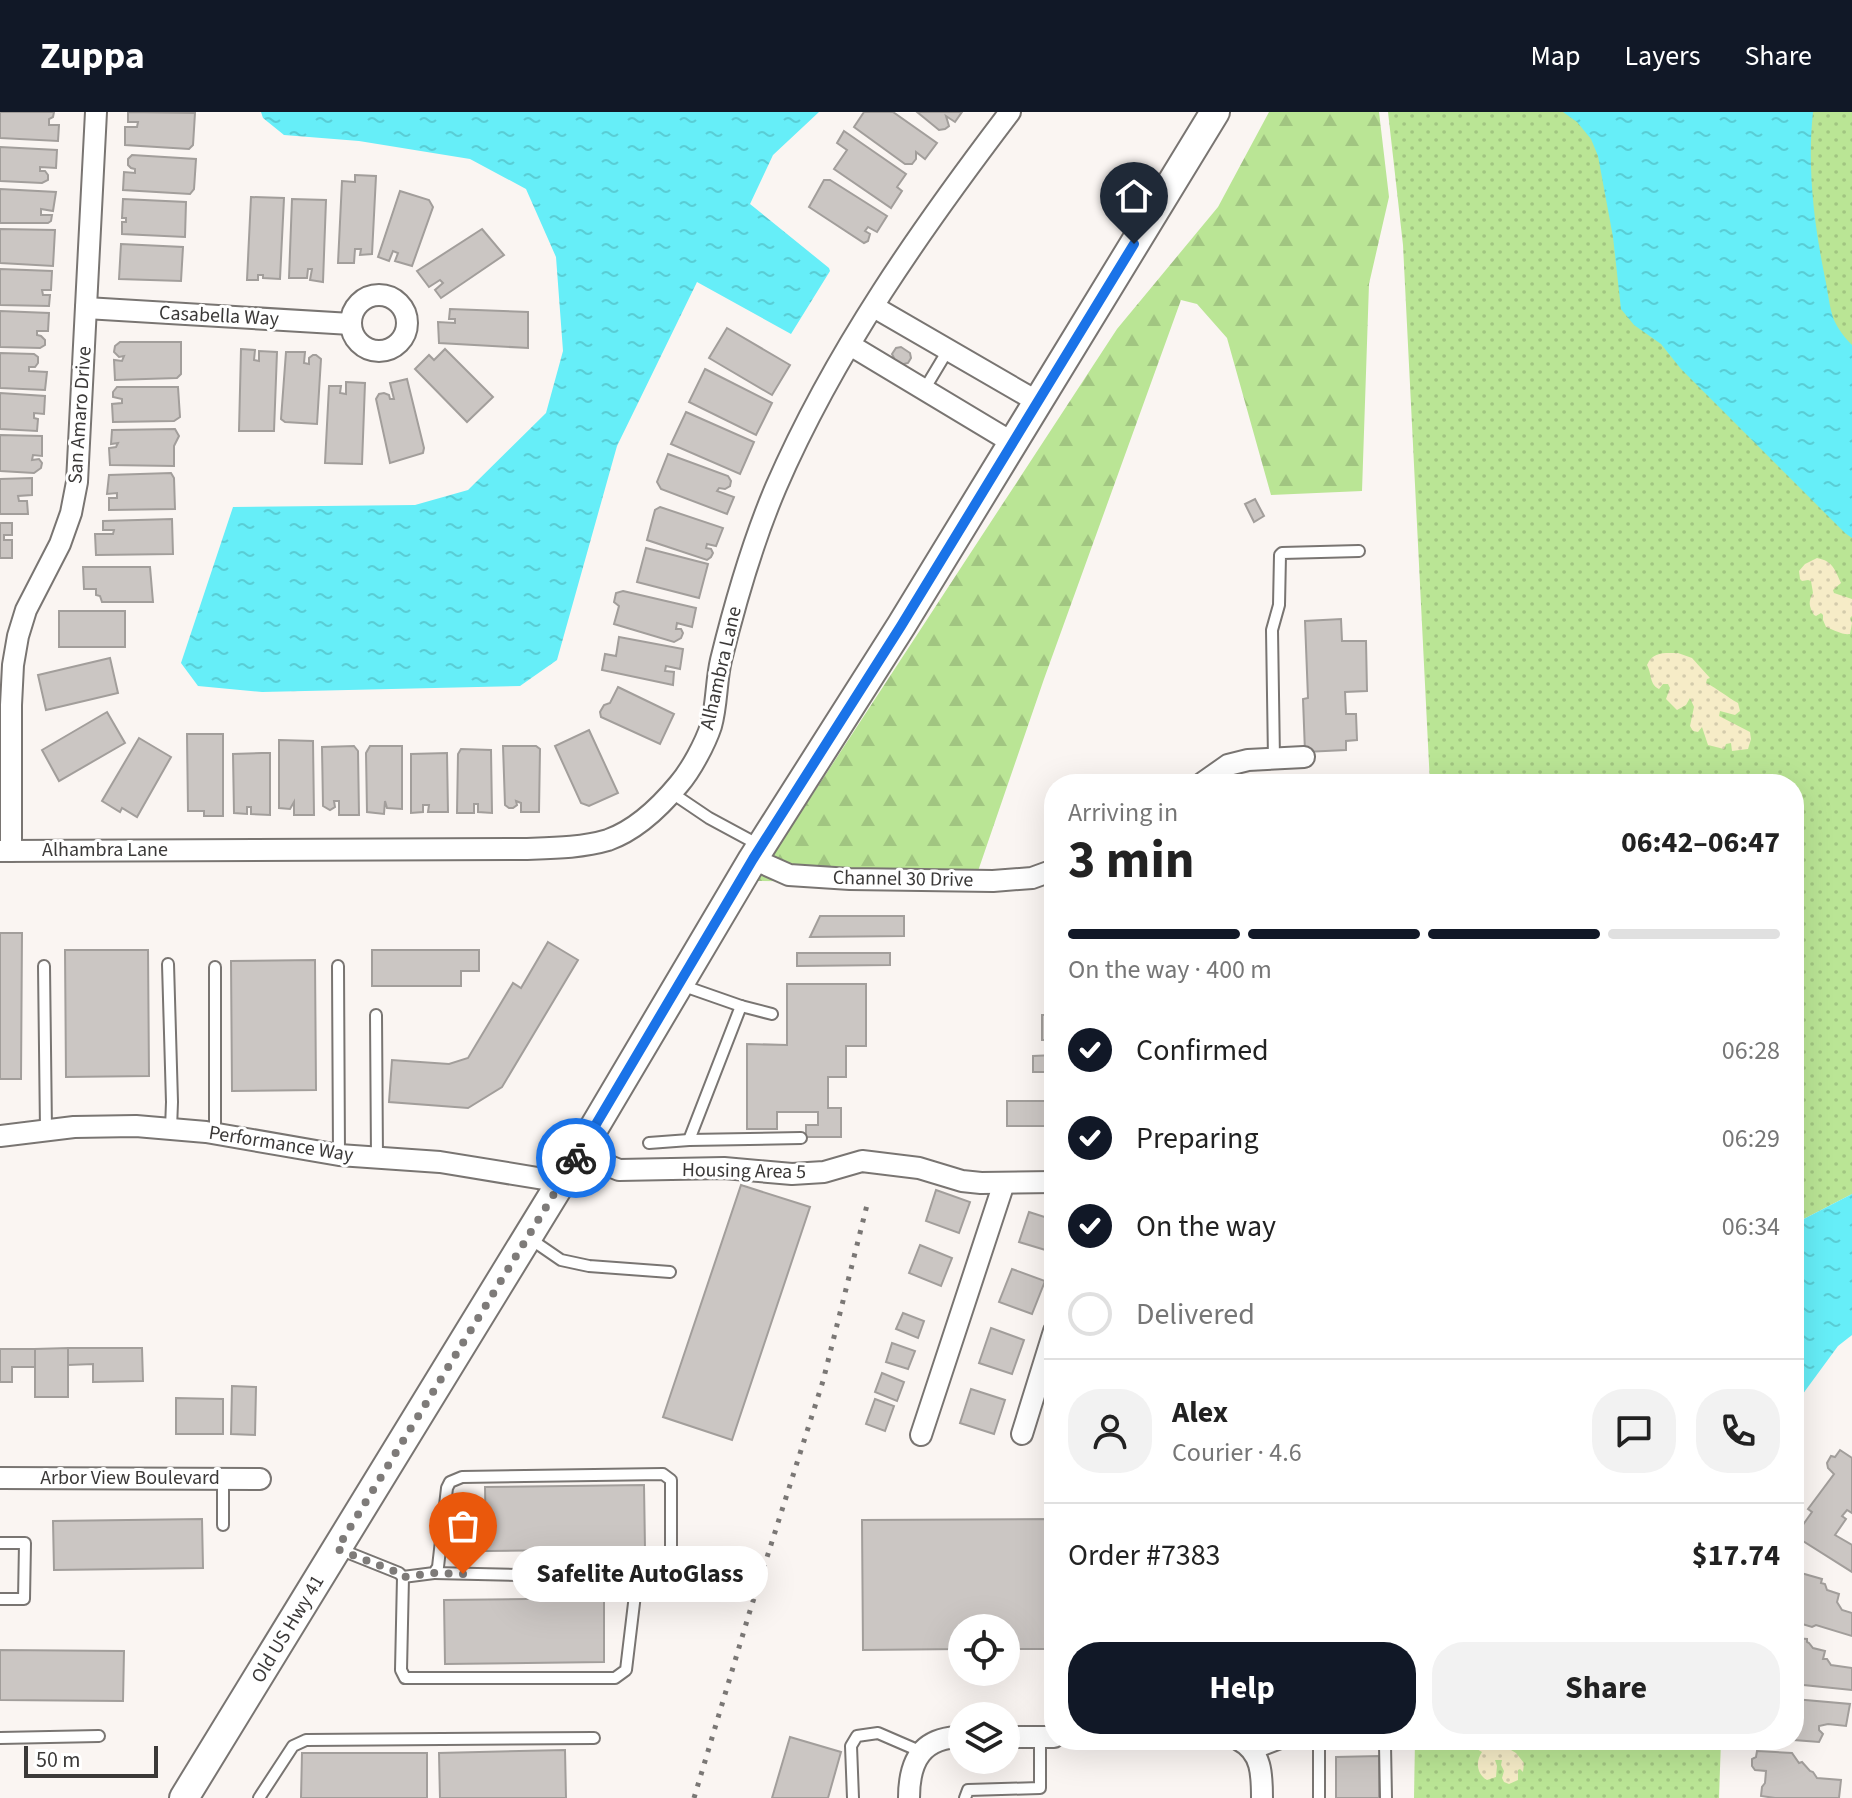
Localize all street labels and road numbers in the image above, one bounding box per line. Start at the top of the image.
street label: Casabella Way [158,299,280,333]
street label: San Amaro Drive [61,345,99,485]
street label: Alhambra Lane [693,604,749,732]
street label: Alhambra Lane [42,836,168,864]
street label: Channel 30 Drive [833,864,974,894]
street label: Performance Way [207,1119,356,1169]
street label: Housing Area 5 [682,1156,806,1186]
street label: Arbor View Boulevard [40,1464,220,1492]
street label: Old US Hwy 41 [245,1570,331,1688]

